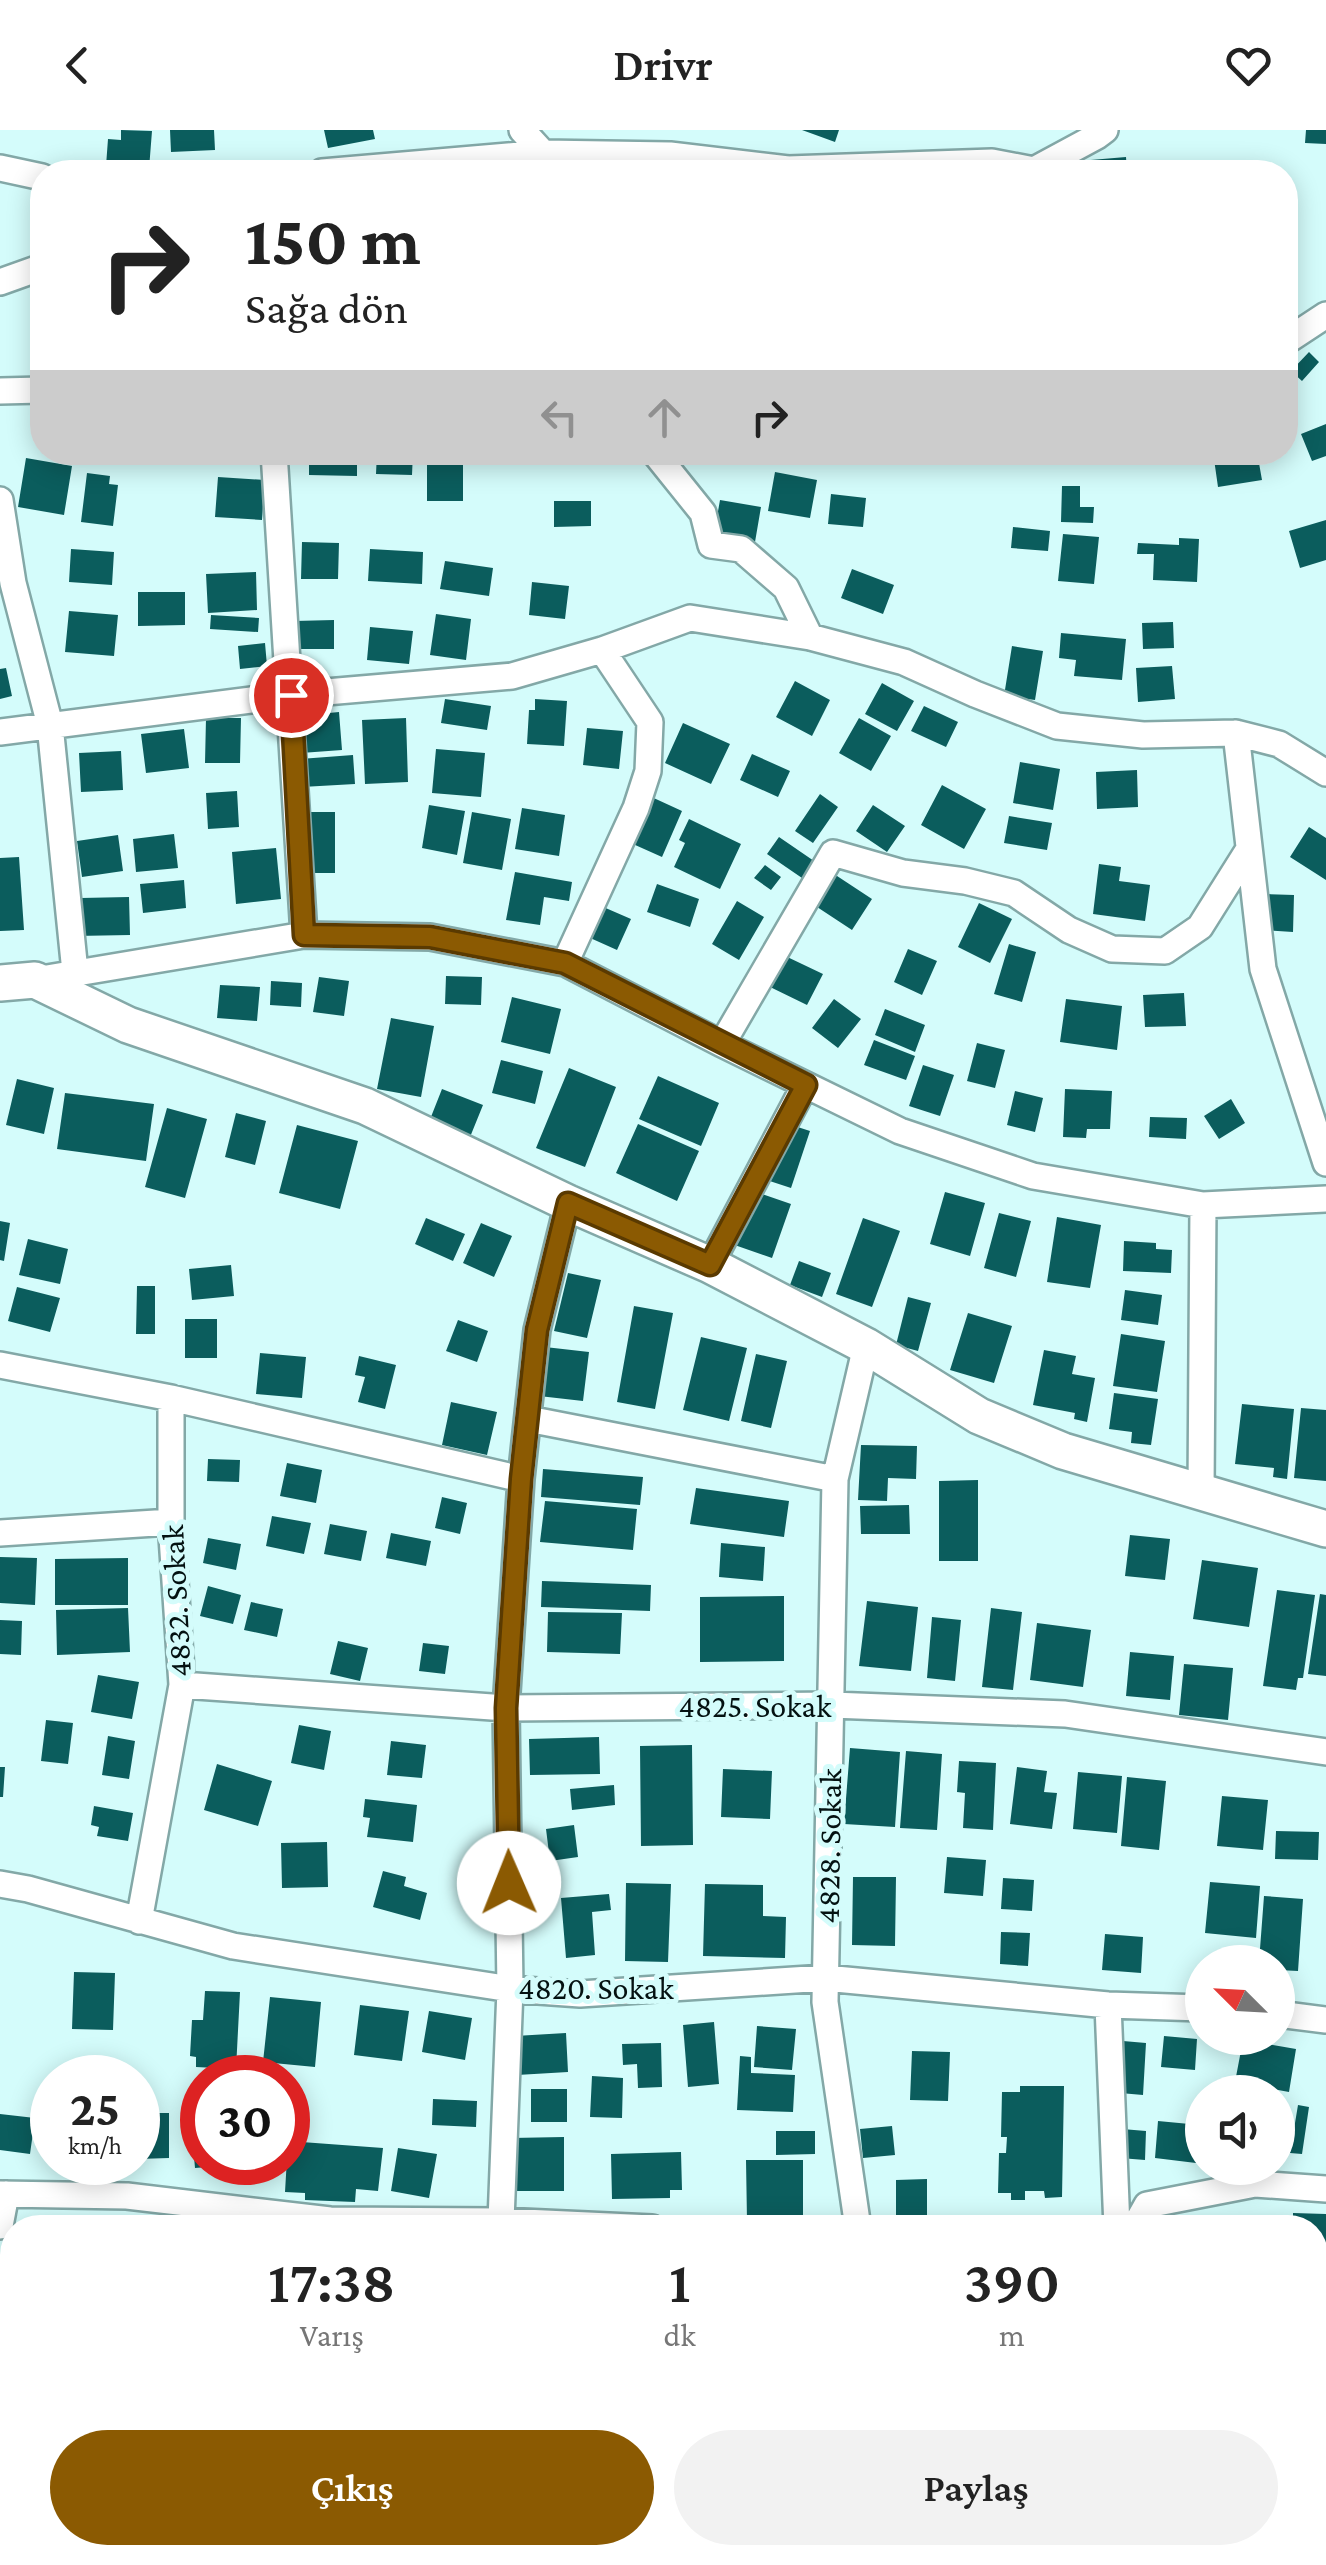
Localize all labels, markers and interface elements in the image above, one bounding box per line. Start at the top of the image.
icon: back [50,38,105,93]
icon: heart [1221,38,1276,93]
text: Drivr [613,40,713,90]
icon: right [80,200,210,330]
text: 150 m [245,201,421,279]
text: Sağa dön [245,283,408,333]
icon: left [532,390,587,445]
icon: ahead [637,390,692,445]
icon: right [742,390,797,445]
pin [249,653,334,738]
icon: arrive [264,668,319,723]
street label: 4832. Sokak [154,1523,198,1678]
street label: 4825. Sokak [679,1688,832,1724]
street label: 4828. Sokak [810,1768,848,1924]
position arrow [457,1831,561,1935]
north arrow [1185,1945,1295,2055]
map controls [1185,1945,1295,2185]
street label: 4820. Sokak [518,1970,674,2006]
speed limit sign: 30 [180,2055,310,2185]
button: sound [1185,2075,1295,2185]
text: 25 [70,2080,120,2136]
text: km/h [68,2132,122,2159]
text: 17:38 [268,2248,395,2315]
text: 1 [669,2248,690,2315]
text: 390 [964,2248,1060,2315]
text: Varış [300,2317,364,2353]
text: dk [664,2317,696,2353]
text: m [999,2317,1025,2353]
button: Çıkış [50,2430,654,2545]
button: Paylaş [674,2430,1278,2545]

